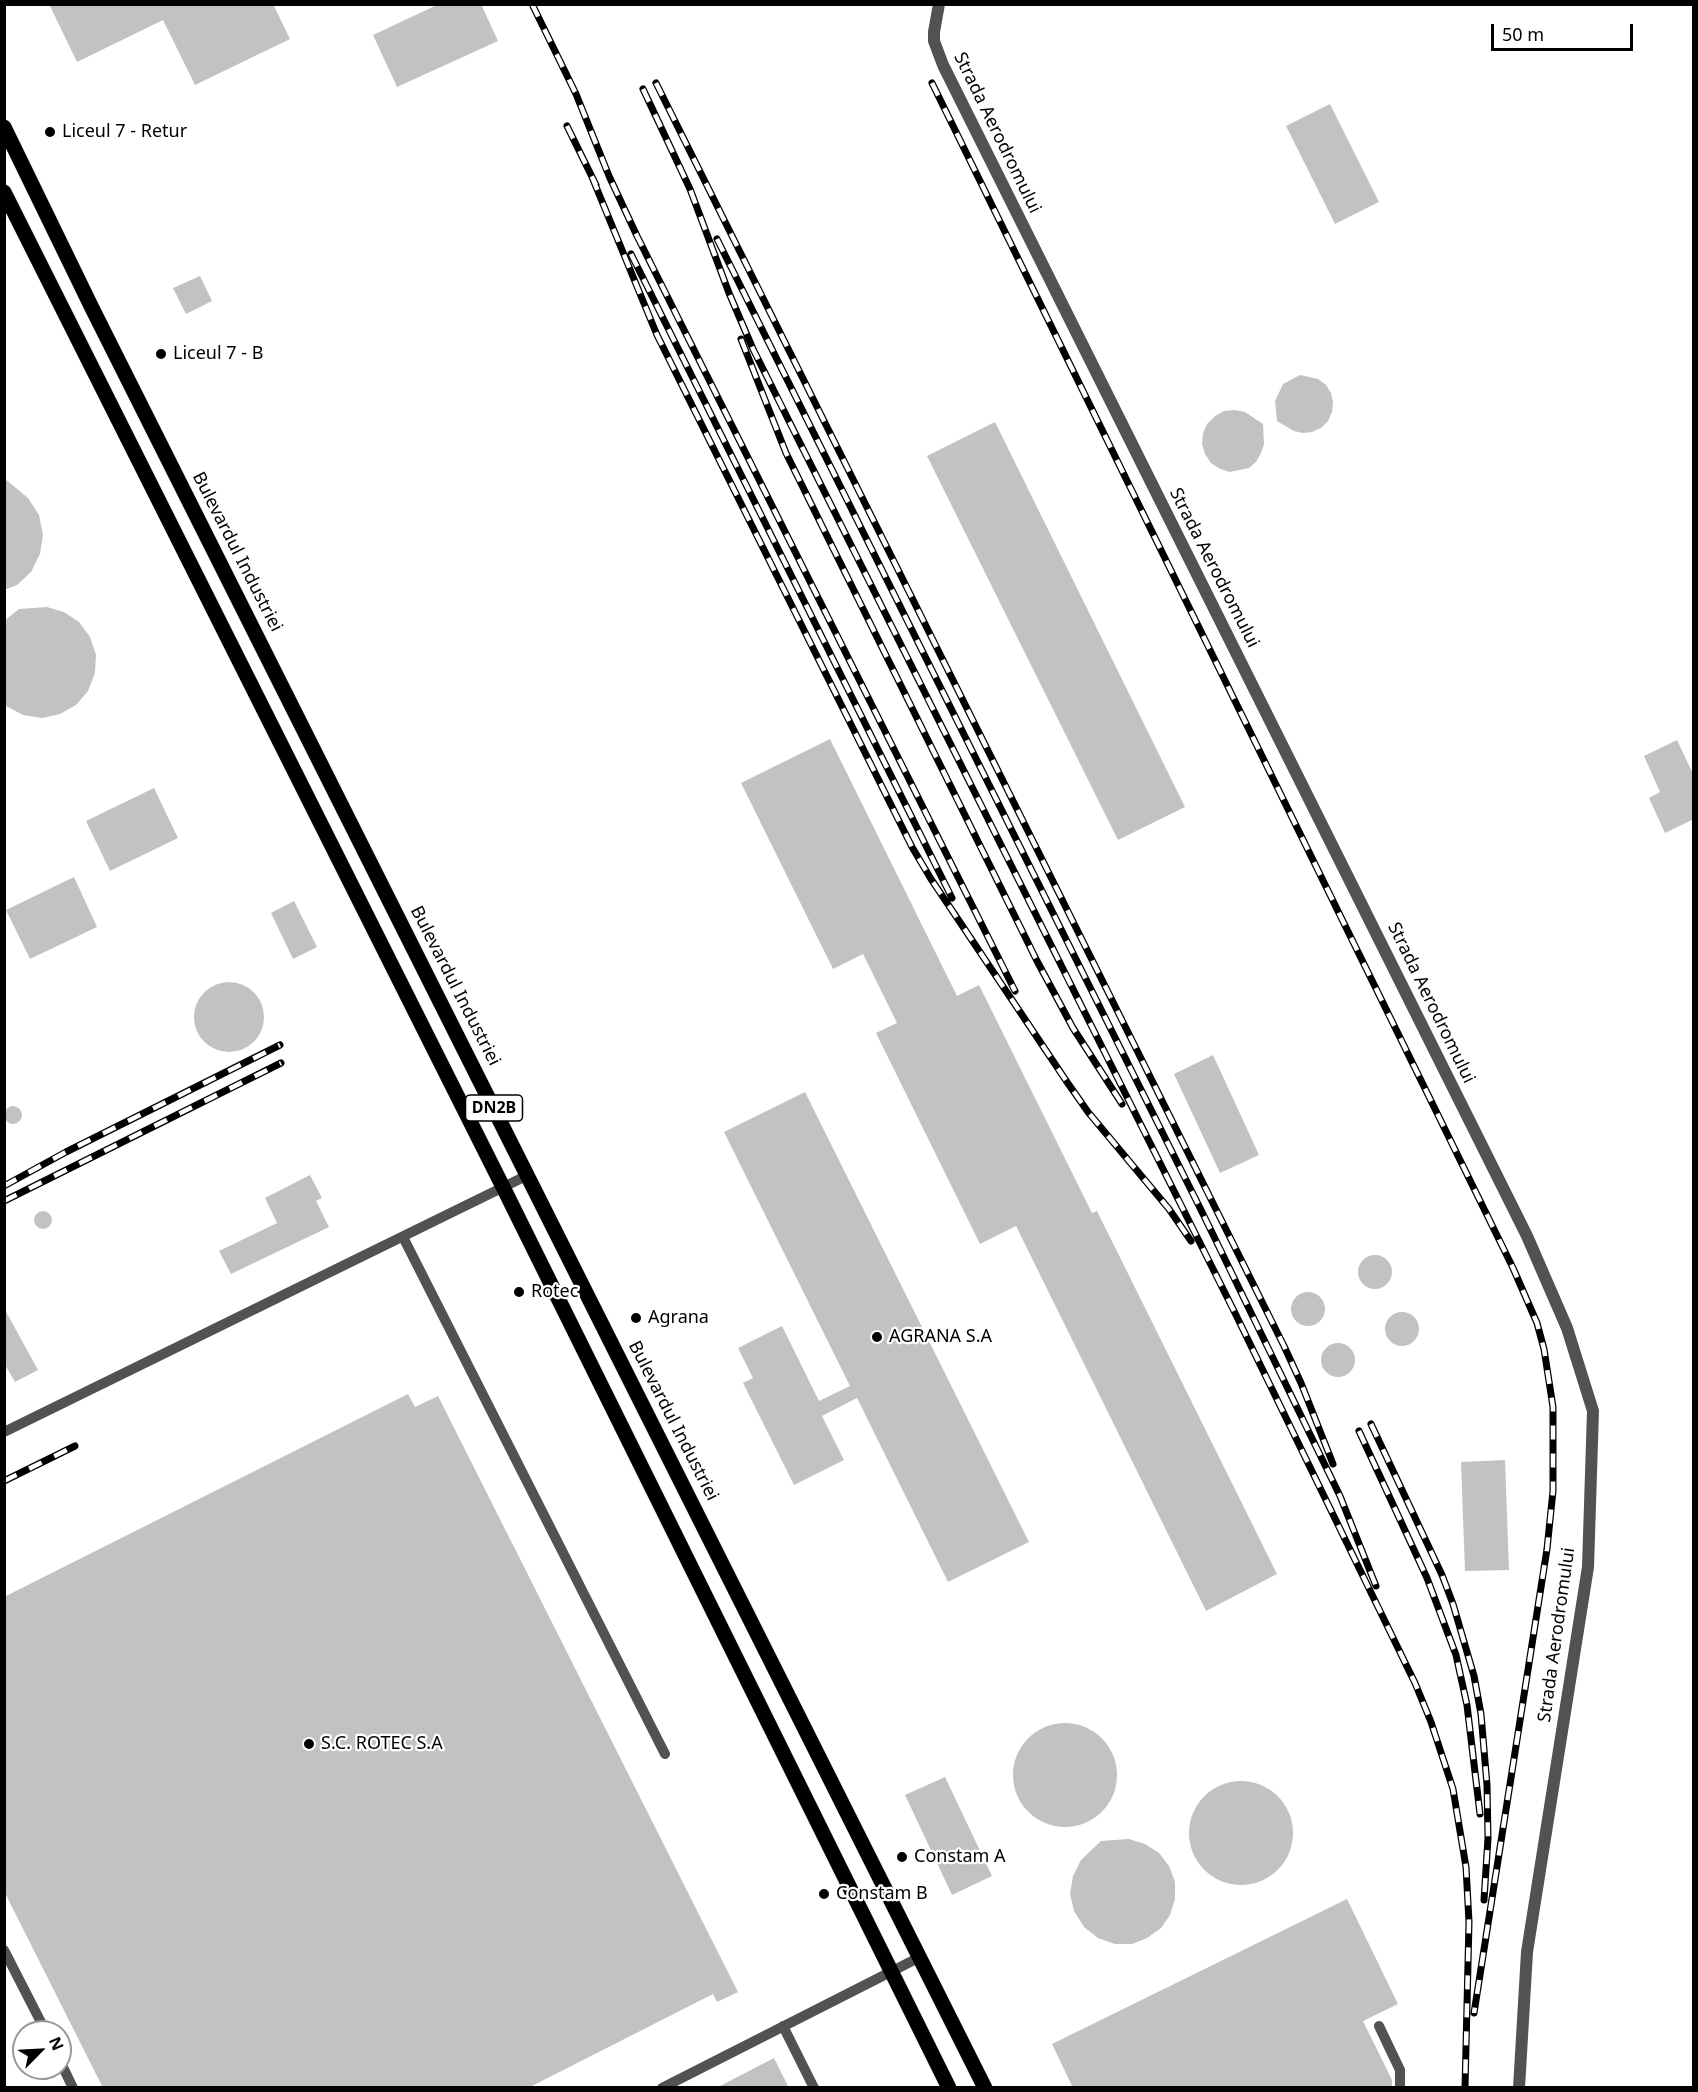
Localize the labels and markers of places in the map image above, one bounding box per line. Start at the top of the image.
place label: Liceul 7 - Retur [62,121,187,143]
marker: Liceul 7 - Retur [43,125,57,139]
place label: Liceul 7 - B [173,343,263,365]
marker: Liceul 7 - B [154,347,168,361]
place label: Rotec [531,1281,578,1303]
marker: Rotec [512,1285,526,1299]
place label: Agrana [648,1307,709,1329]
marker: Agrana [629,1311,643,1325]
place label: AGRANA S.A [889,1326,992,1348]
marker: AGRANA S.A [870,1330,884,1344]
place label: S.C. ROTEC S.A [321,1733,443,1755]
marker: S.C. ROTEC S.A [302,1737,316,1751]
place label: Constam A [914,1846,1006,1868]
marker: Constam A [895,1850,909,1864]
place label: Constam B [836,1883,928,1905]
marker: Constam B [817,1887,831,1901]

